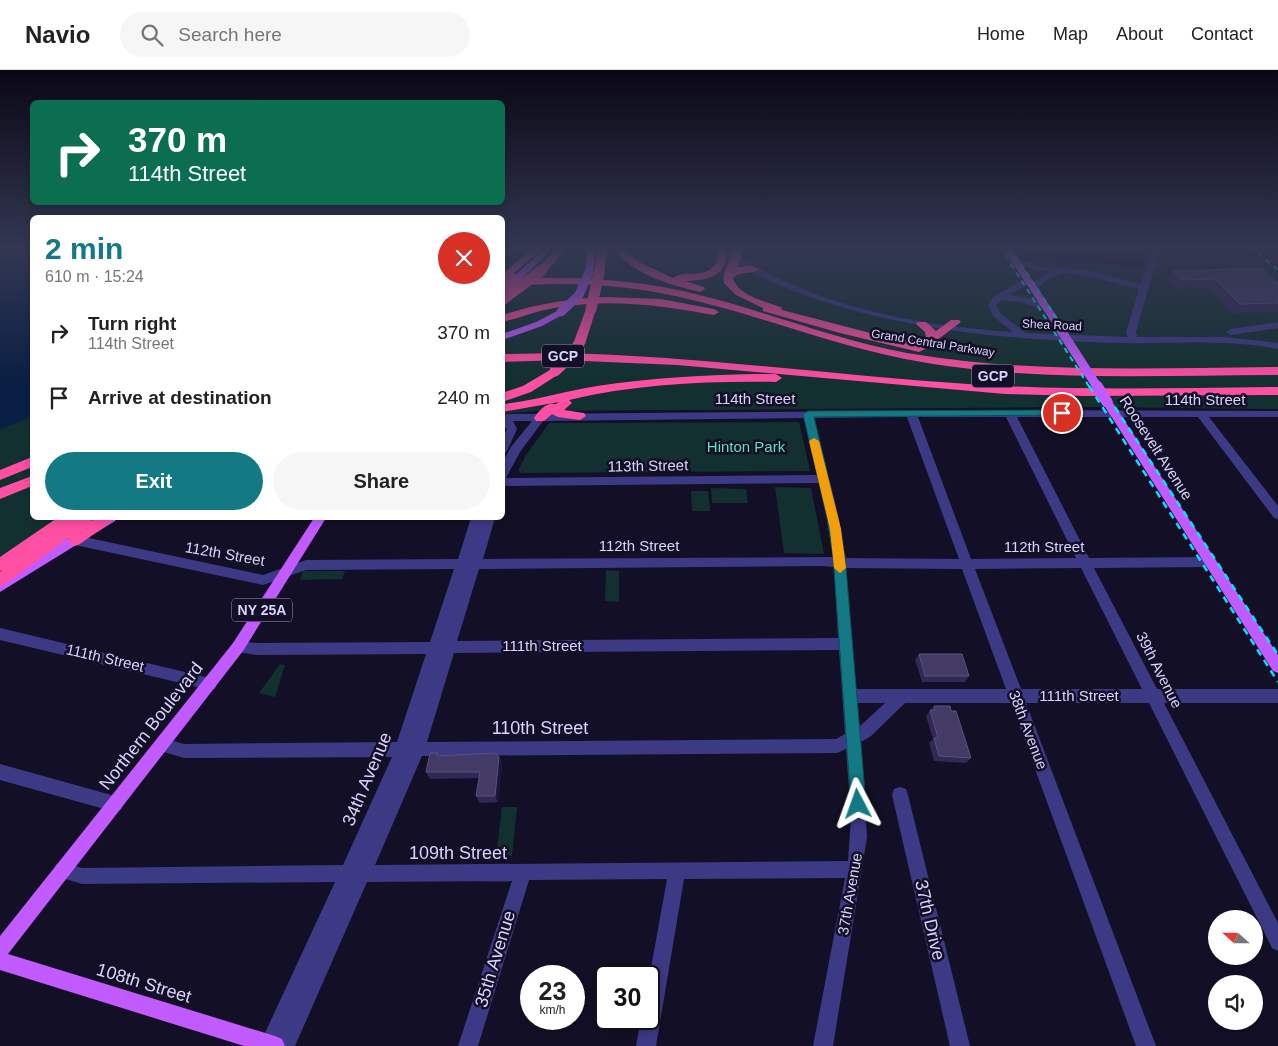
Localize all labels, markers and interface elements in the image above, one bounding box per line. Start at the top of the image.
search box [120,12,470,57]
text: Navio [25,21,90,48]
icon: search [138,21,166,49]
text: Search here [178,24,282,45]
text: Home [977,24,1025,44]
text: Map [1053,24,1088,44]
text: About [1116,24,1163,44]
text: Contact [1191,24,1253,44]
icon: right [45,120,110,185]
text: 370 m [128,120,227,159]
text: 114th Street [128,161,246,186]
text: 2 min [45,232,123,265]
button: close [438,232,490,284]
text: 610 m · 15:24 [45,268,144,285]
text: Turn right [88,313,176,334]
street label: Shea Road [1022,316,1082,334]
icon: right [45,319,73,347]
text: 370 m [437,322,490,343]
street label: Grand Central Parkway [870,326,996,360]
text: 114th Street [88,335,174,352]
road number: GCP [542,344,584,368]
road number: GCP [972,364,1014,388]
icon: arrive [45,384,73,412]
text: Arrive at destination [88,387,272,408]
text: 240 m [437,387,490,408]
street label: 114th Street [715,390,796,407]
street label: 114th Street [1165,391,1246,408]
pin [1041,392,1083,434]
street label: Roosevelt Avenue [1116,393,1196,503]
icon: arrive [1048,399,1076,427]
park label: Hinton Park [707,438,786,455]
button: Exit [45,452,263,510]
button: Share [273,452,490,510]
street label: 113th Street [608,456,689,475]
street label: 112th Street [599,537,680,554]
street label: 112th Street [184,538,267,569]
street label: 112th Street [1004,538,1085,555]
road number: NY 25A [232,598,292,622]
street label: 39th Avenue [1133,629,1186,711]
street label: 111th Street [502,637,583,654]
street label: 111th Street [64,640,147,675]
street label: Northern Boulevard [95,658,207,794]
street label: 111th Street [1039,687,1120,704]
street label: 38th Avenue [1006,688,1051,772]
street label: 110th Street [492,718,588,738]
street label: 34th Avenue [338,729,396,829]
position arrow [831,777,883,829]
street label: 109th Street [409,843,507,863]
street label: 37th Avenue [834,851,865,936]
street label: 37th Drive [911,878,949,962]
street label: 35th Avenue [471,908,519,1010]
north arrow [1208,910,1262,965]
map controls [1208,910,1263,1030]
street label: 108th Street [94,959,194,1007]
speed limit sign: 30 [595,965,660,1030]
button: sound [1208,975,1263,1030]
text: 23 [539,977,566,1005]
text: km/h [539,1003,566,1017]

